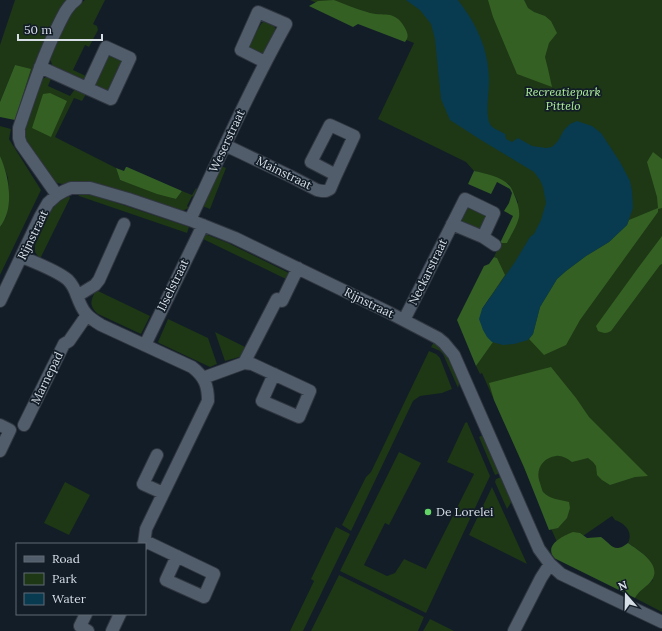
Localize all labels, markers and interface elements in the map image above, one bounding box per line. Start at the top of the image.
scale bar [18,16,102,42]
text: 50 m [24,22,52,37]
park label: Recreatiepark Pittelo [525,84,601,113]
street label: Weserstraat [205,107,248,175]
street label: Mainstraat [254,153,315,193]
street label: Rijnstraat [14,207,51,262]
street label: Neckarstraat [405,236,450,307]
street label: IJselstraat [154,256,192,313]
street label: Rijnstraat [342,284,397,321]
street label: Marnepad [27,349,66,407]
place label: De Lorelei [436,504,493,519]
marker: De Lorelei [423,507,433,517]
legend [16,543,146,615]
text: Road [52,551,80,566]
text: Park [52,571,78,586]
north arrow [606,575,646,615]
text: N [616,577,629,594]
text: Water [52,591,87,606]

